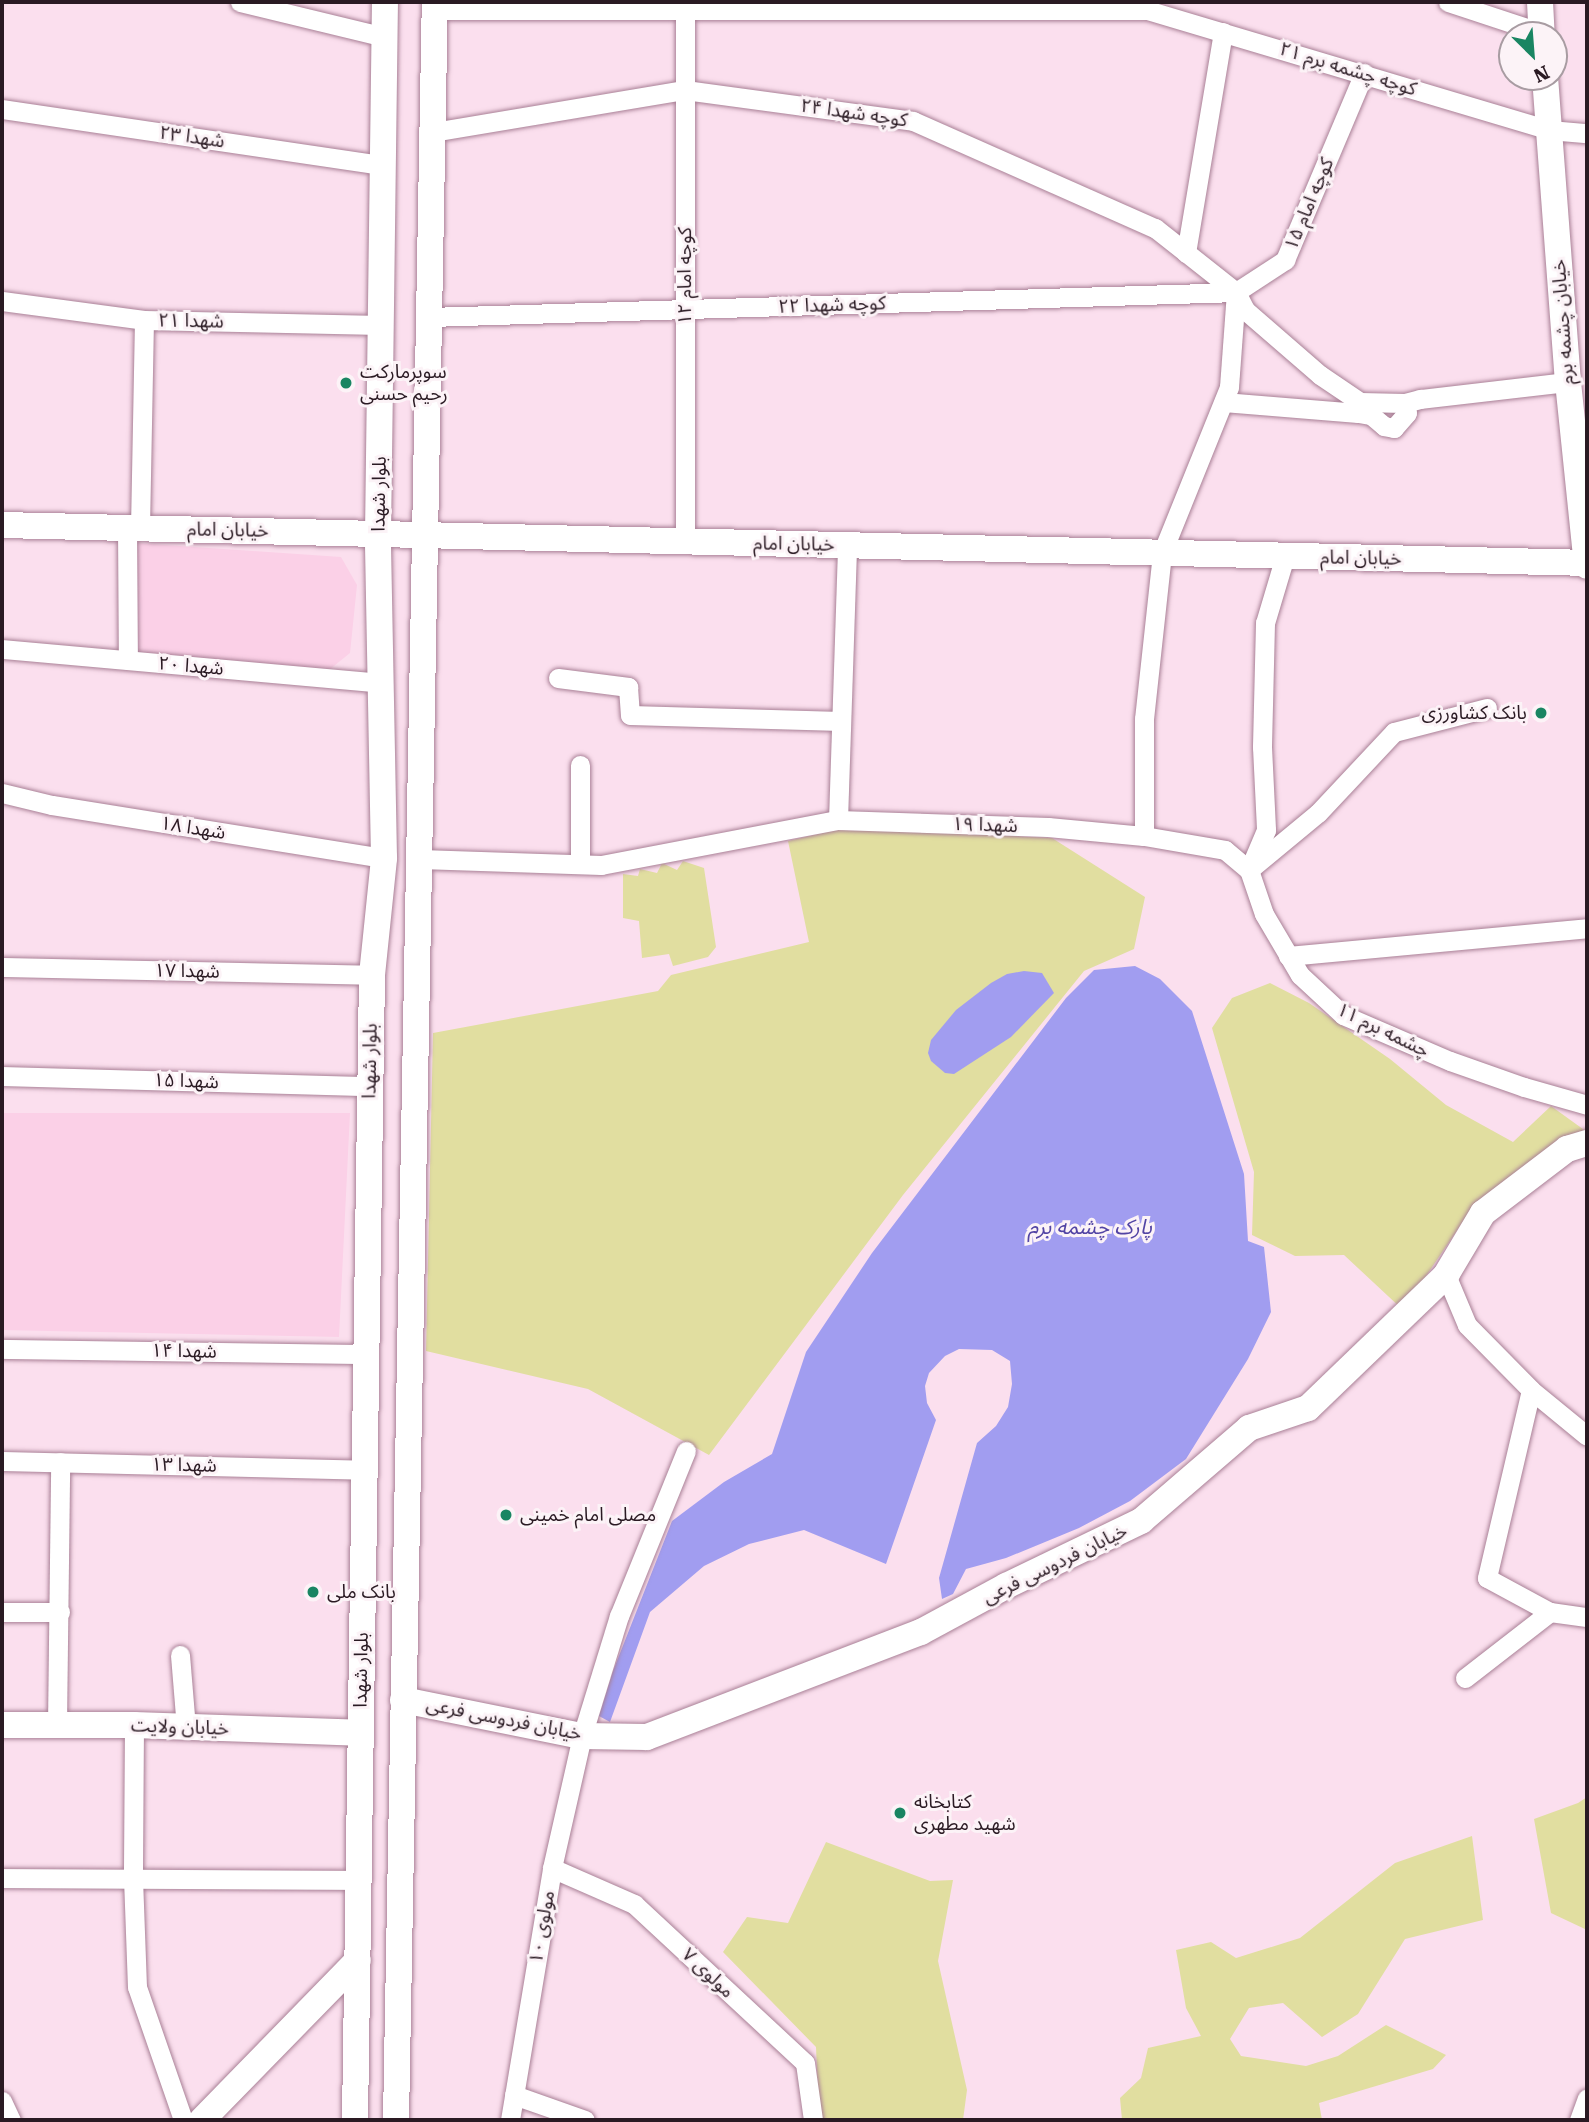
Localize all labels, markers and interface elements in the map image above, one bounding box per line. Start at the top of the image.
north arrow [1498,21,1568,91]
street label: کوچه چشمه برم ۲۱ [1277,37,1419,101]
text: N [1530,60,1553,87]
street label: کوچه شهدا ۲۴ [799,94,909,132]
street label: شهدا ۲۳ [158,121,226,153]
street label: کوچه امام ۱۵ [1279,155,1339,253]
street label: کوچه امام ۱۲ [674,227,696,325]
street label: خیابان چشمه برم [1547,259,1579,385]
street label: کوچه شهدا ۲۲ [778,292,886,318]
street label: شهدا ۲۱ [158,309,224,333]
place label: سوپرمارکت رحیم حسنی [360,361,448,405]
marker: سوپرمارکت رحیم حسنی [338,375,354,391]
street label: بلوار شهدا [367,456,391,532]
street label: خیابان امام [187,518,269,542]
street label: خیابان امام [753,532,835,556]
street label: خیابان امام [1320,546,1402,570]
street label: شهدا ۲۰ [157,652,225,680]
place label: بانک کشاورزی [1422,702,1527,724]
marker: بانک کشاورزی [1533,705,1549,721]
street label: شهدا ۱۸ [159,812,227,844]
street label: شهدا ۱۹ [952,812,1018,838]
street label: شهدا ۱۷ [154,959,220,983]
street label: چشمه برم ۱۱ [1333,998,1433,1062]
street label: بلوار شهدا [358,1023,382,1099]
street label: شهدا ۱۵ [153,1068,219,1094]
water label: پارک چشمه برم [1028,1214,1152,1240]
street label: شهدا ۱۴ [151,1339,217,1363]
street label: شهدا ۱۳ [151,1453,217,1477]
place label: مصلی امام خمینی [520,1504,656,1526]
marker: مصلی امام خمینی [498,1507,514,1523]
street label: خیابان فردوسی فرعی [979,1519,1131,1609]
place label: بانک ملی [327,1581,396,1603]
marker: بانک ملی [305,1584,321,1600]
street label: بلوار شهدا [349,1632,373,1708]
street label: خیابان فردوسی فرعی [424,1693,584,1745]
street label: خیابان ولایت [130,1714,230,1740]
place label: کتابخانه شهید مطهری [914,1791,1016,1835]
marker: کتابخانه شهید مطهری [892,1805,908,1821]
street label: مولوی ۱۰ [524,1889,560,1965]
street label: مولوی ۷ [677,1943,739,2003]

